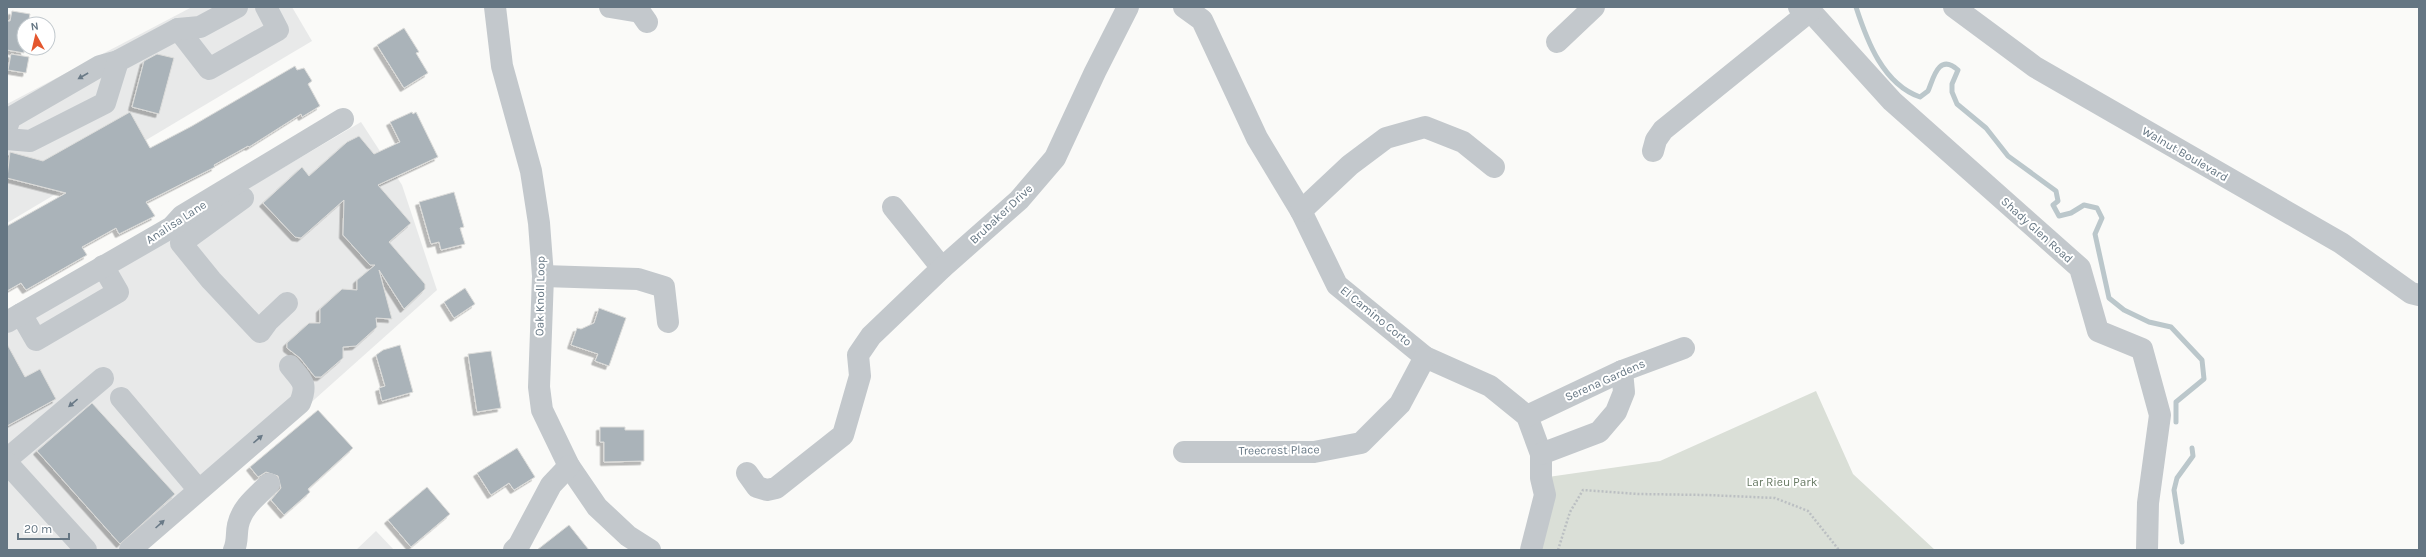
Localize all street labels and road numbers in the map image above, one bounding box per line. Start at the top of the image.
street label: Walnut Boulevard [2139,124,2231,184]
street label: Brubaker Drive [967,181,1035,247]
street label: Shady Glen Road [1998,194,2076,266]
street label: Analisa Lane [143,197,209,247]
street label: Oak Knoll Loop [532,256,548,336]
street label: El Camino Corto [1338,283,1414,349]
street label: Serena Gardens [1563,356,1647,404]
street label: Treecrest Place [1238,442,1320,458]

